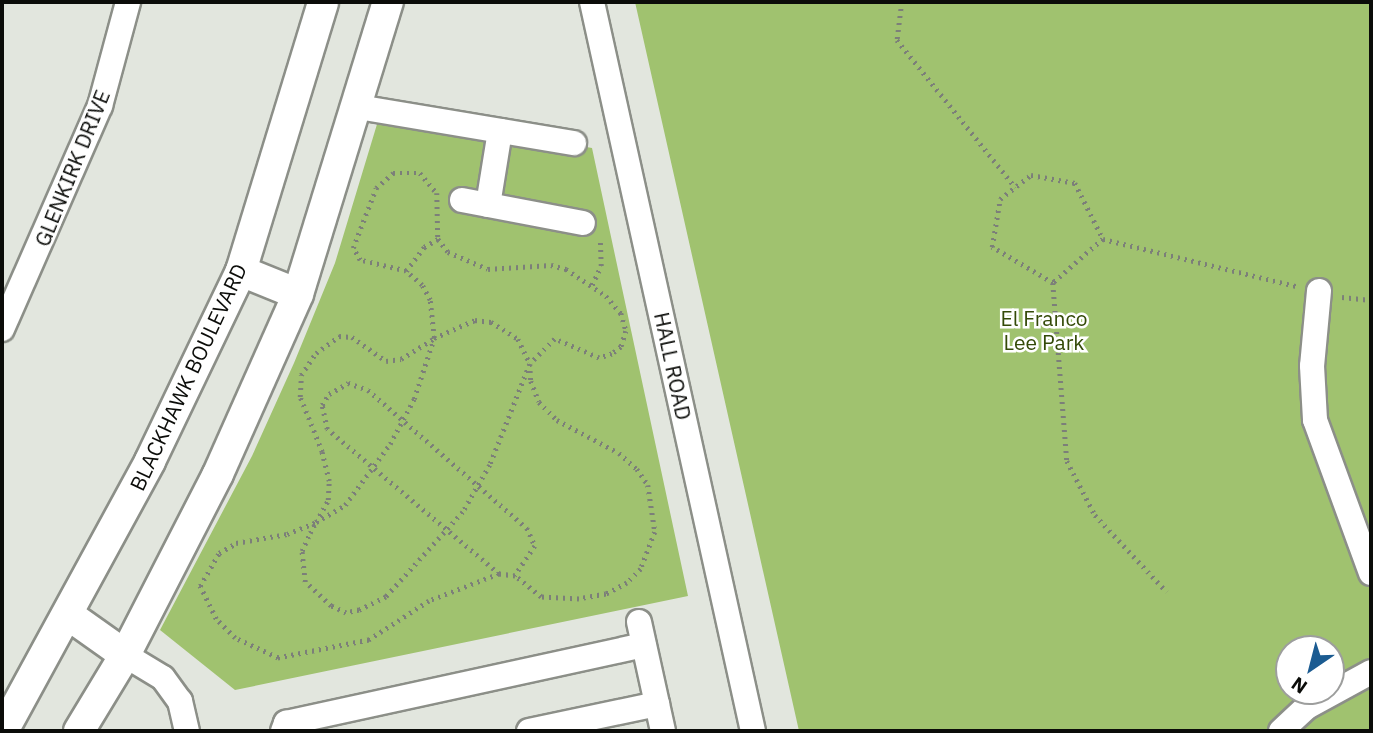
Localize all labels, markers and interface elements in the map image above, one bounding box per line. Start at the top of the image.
street label: GLENKIRK DRIVE [29,86,115,250]
street label: BLACKHAWK BOULEVARD [124,259,252,495]
park label: El Franco Lee Park [1000,305,1088,355]
street label: HALL ROAD [649,310,697,422]
north arrow [1275,635,1345,705]
text: N [1287,672,1312,699]

